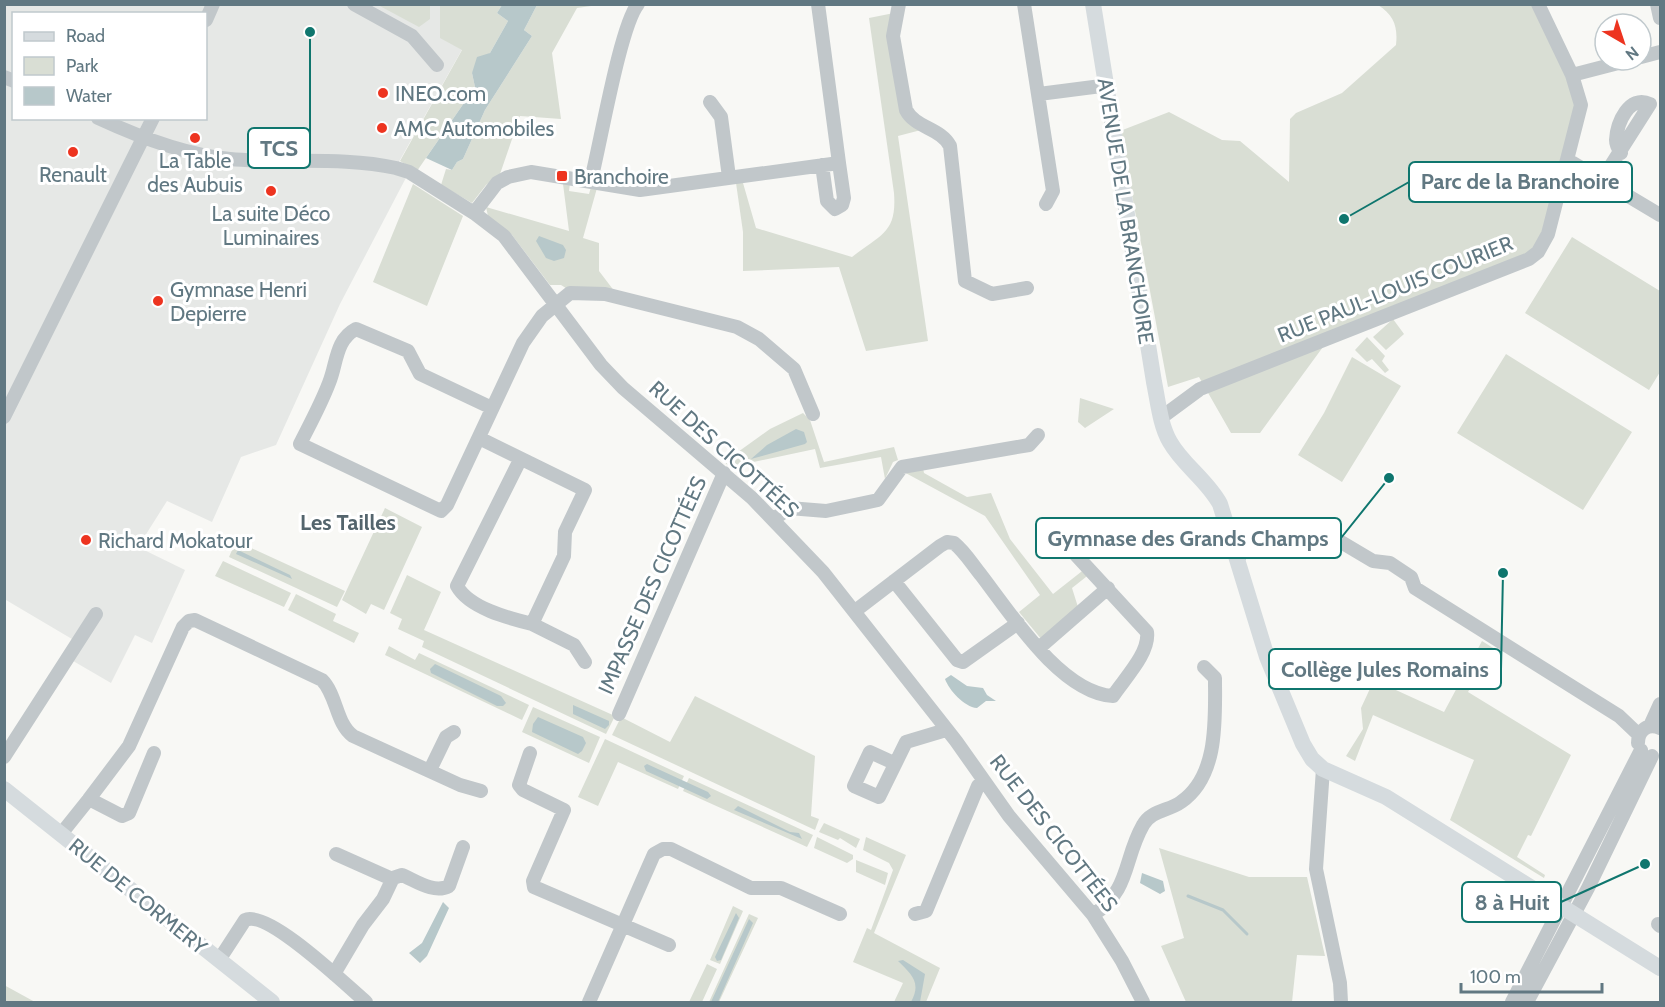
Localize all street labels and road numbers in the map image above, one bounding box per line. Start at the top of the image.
street label: AVENUE DE LA BRANCHOIRE [1093,76,1159,346]
street label: RUE PAUL-LOUIS COURIER [1274,230,1517,348]
street label: RUE DES CICOTTÉES [644,375,804,523]
street label: IMPASSE DES CICOTTÉES [593,472,711,698]
street label: RUE DES CICOTTÉES [985,749,1123,917]
street label: RUE DE CORMERY [64,833,213,960]

